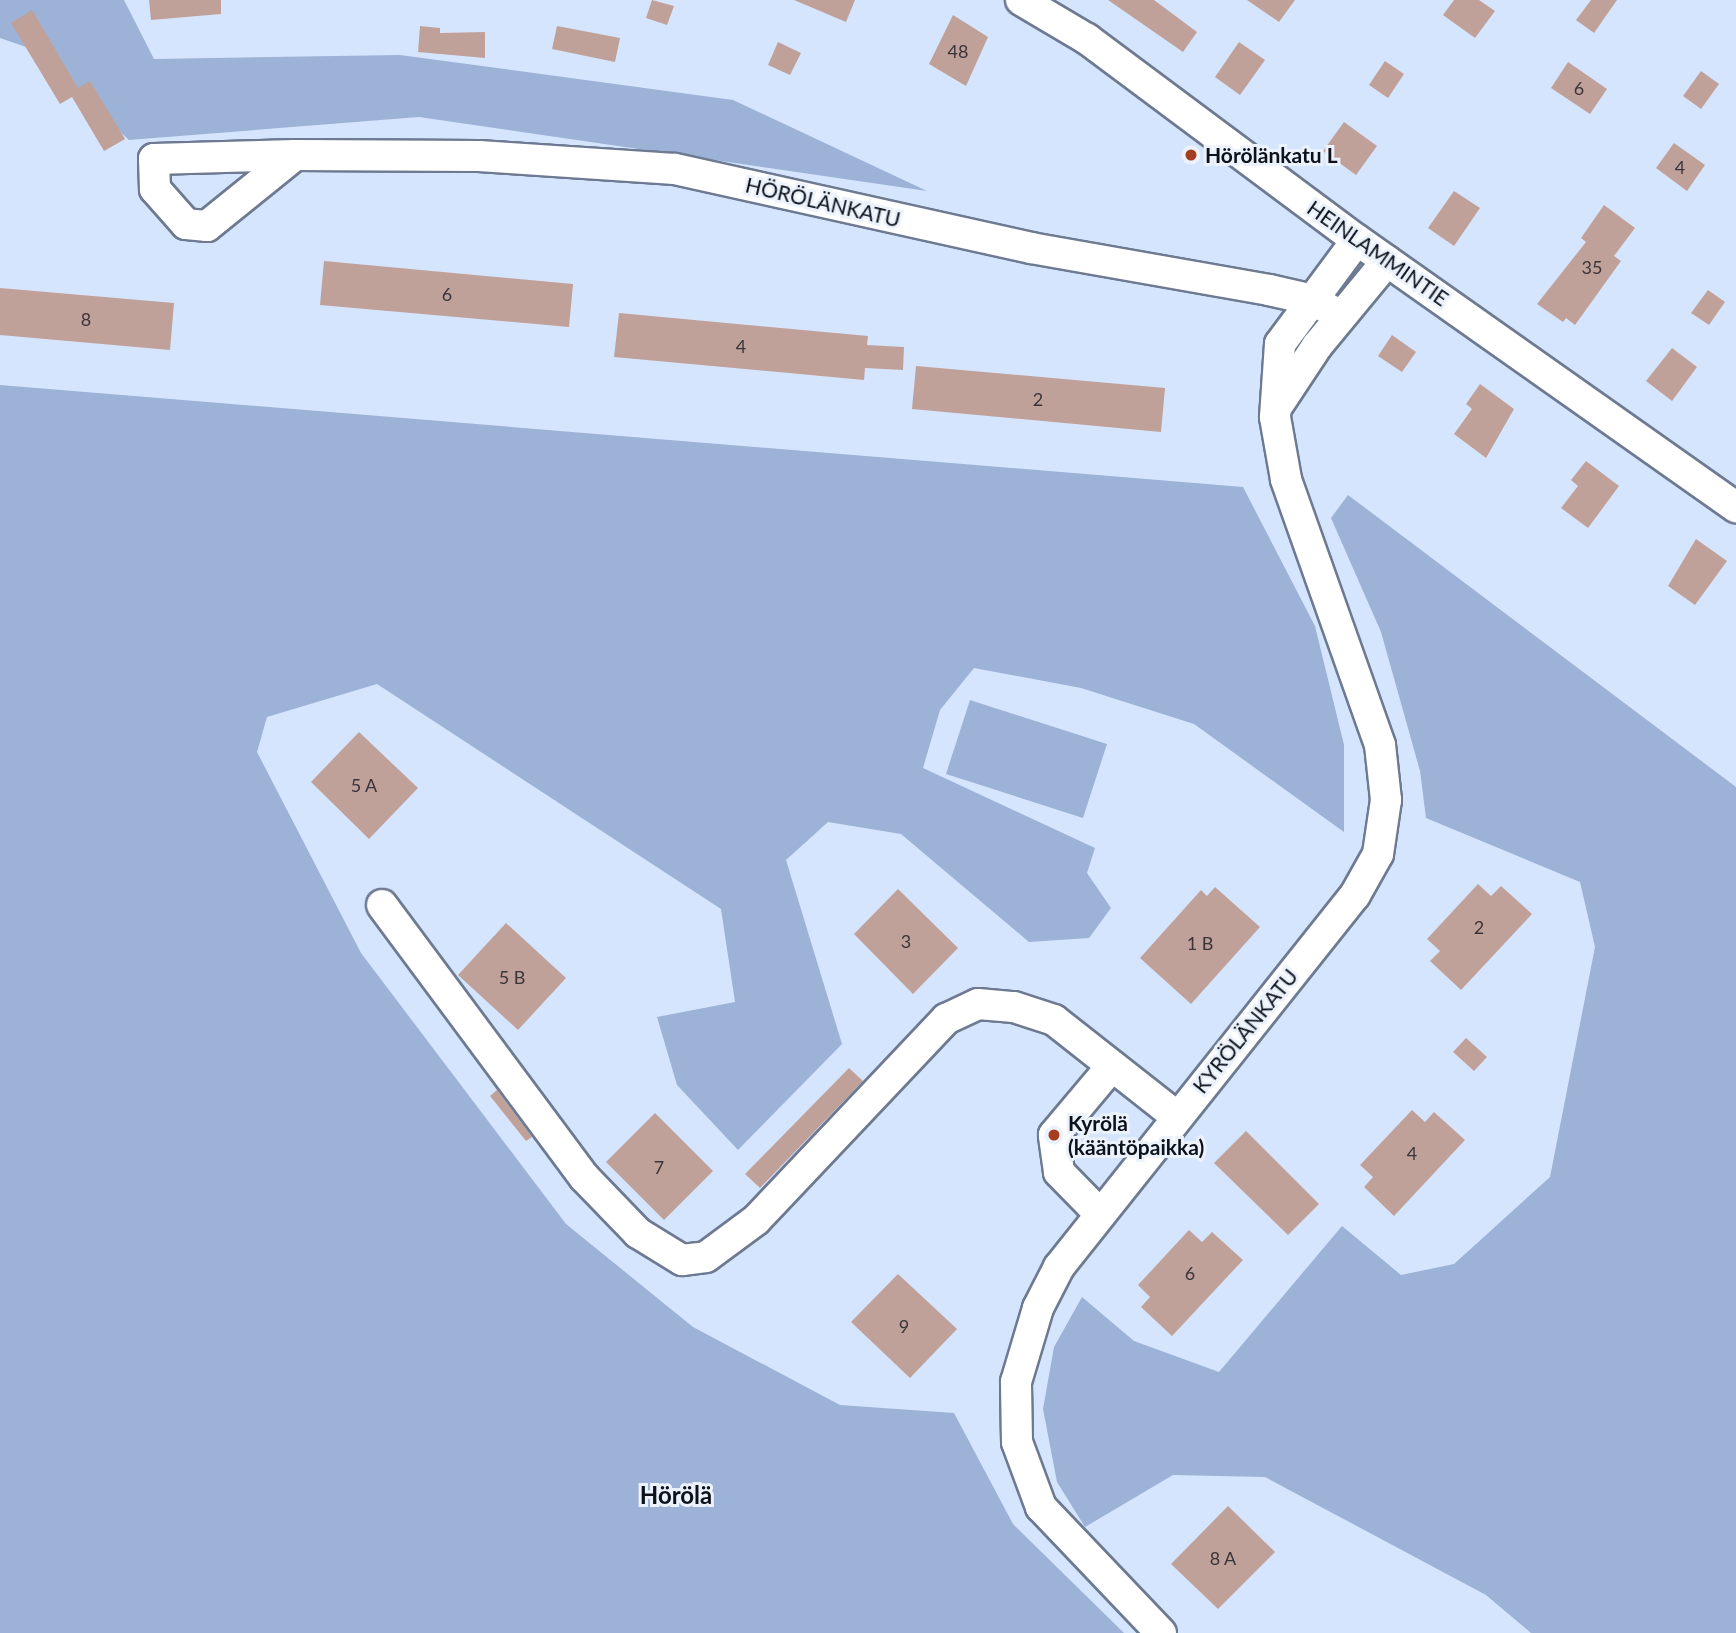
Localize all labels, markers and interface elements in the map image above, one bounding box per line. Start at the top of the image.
house number: 48 [948,40,968,62]
house number: 6 [1574,77,1584,99]
place label: Hörölänkatu L [1205,142,1338,168]
marker: Hörölänkatu L [1183,147,1199,163]
house number: 4 [1675,156,1685,178]
street label: HÖRÖLÄNKATU [743,172,903,232]
street label: HEINLAMMINTIE [1303,195,1453,311]
house number: 35 [1582,256,1602,278]
house number: 6 [442,283,452,305]
house number: 8 [81,308,91,330]
house number: 4 [736,335,746,357]
house number: 2 [1033,388,1043,410]
house number: 5 A [350,774,378,796]
house number: 2 [1474,916,1484,938]
house number: 3 [901,930,911,952]
house number: 1 B [1187,932,1213,954]
street label: KYRÖLÄNKATU [1187,964,1303,1098]
house number: 5 B [499,966,525,988]
place label: Kyrölä (kääntöpaikka) [1068,1110,1204,1160]
marker: Kyrölä (kääntöpaikka) [1046,1127,1062,1143]
house number: 4 [1407,1142,1417,1164]
house number: 7 [654,1156,664,1178]
house number: 6 [1185,1262,1195,1284]
house number: 9 [899,1315,909,1337]
district label: Hörölä [640,1481,712,1509]
house number: 8 A [1209,1547,1237,1569]

